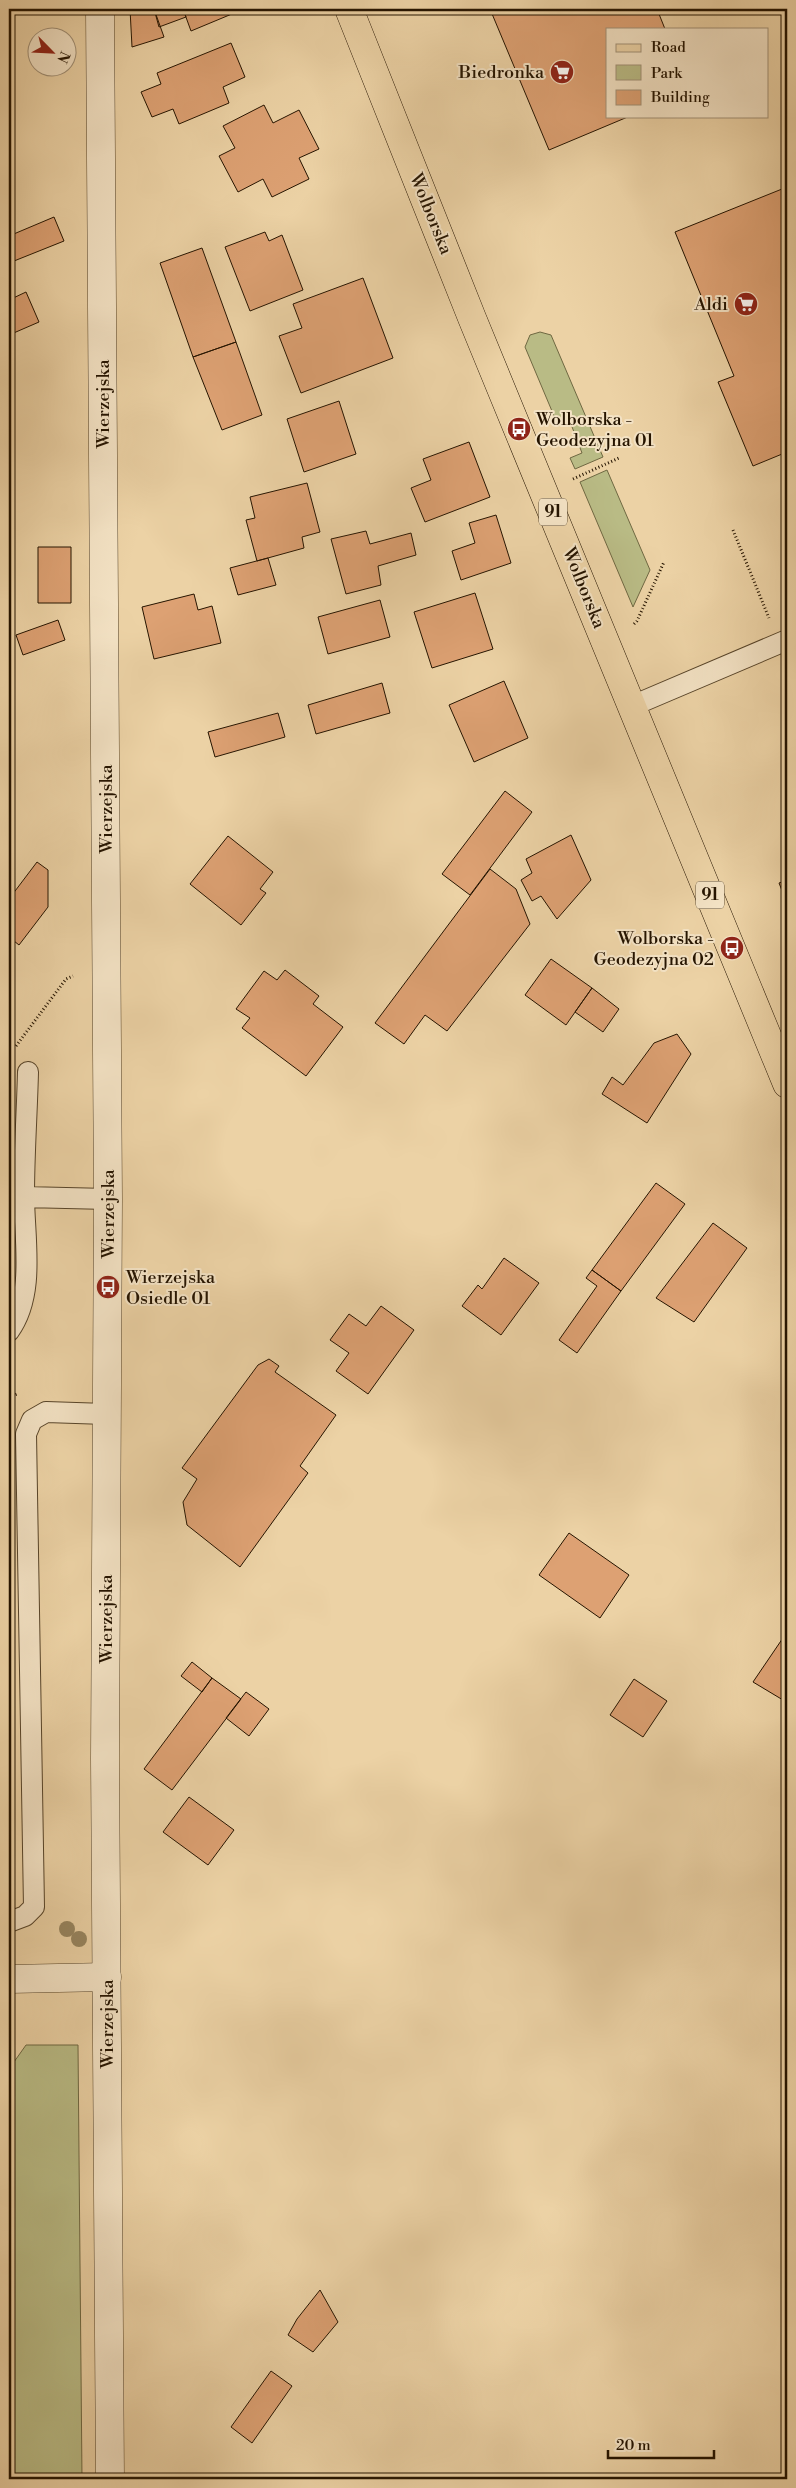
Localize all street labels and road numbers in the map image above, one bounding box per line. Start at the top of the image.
street label: Wolborska [404,169,458,259]
street label: Wierzejska [92,359,115,450]
road number: 91 [539,498,567,526]
street label: Wolborska [557,543,611,633]
street label: Wierzejska [95,764,118,855]
road number: 91 [696,882,724,908]
street label: Wierzejska [97,1169,120,1260]
street label: Wierzejska [95,1574,118,1665]
street label: Wierzejska [96,1979,119,2070]

